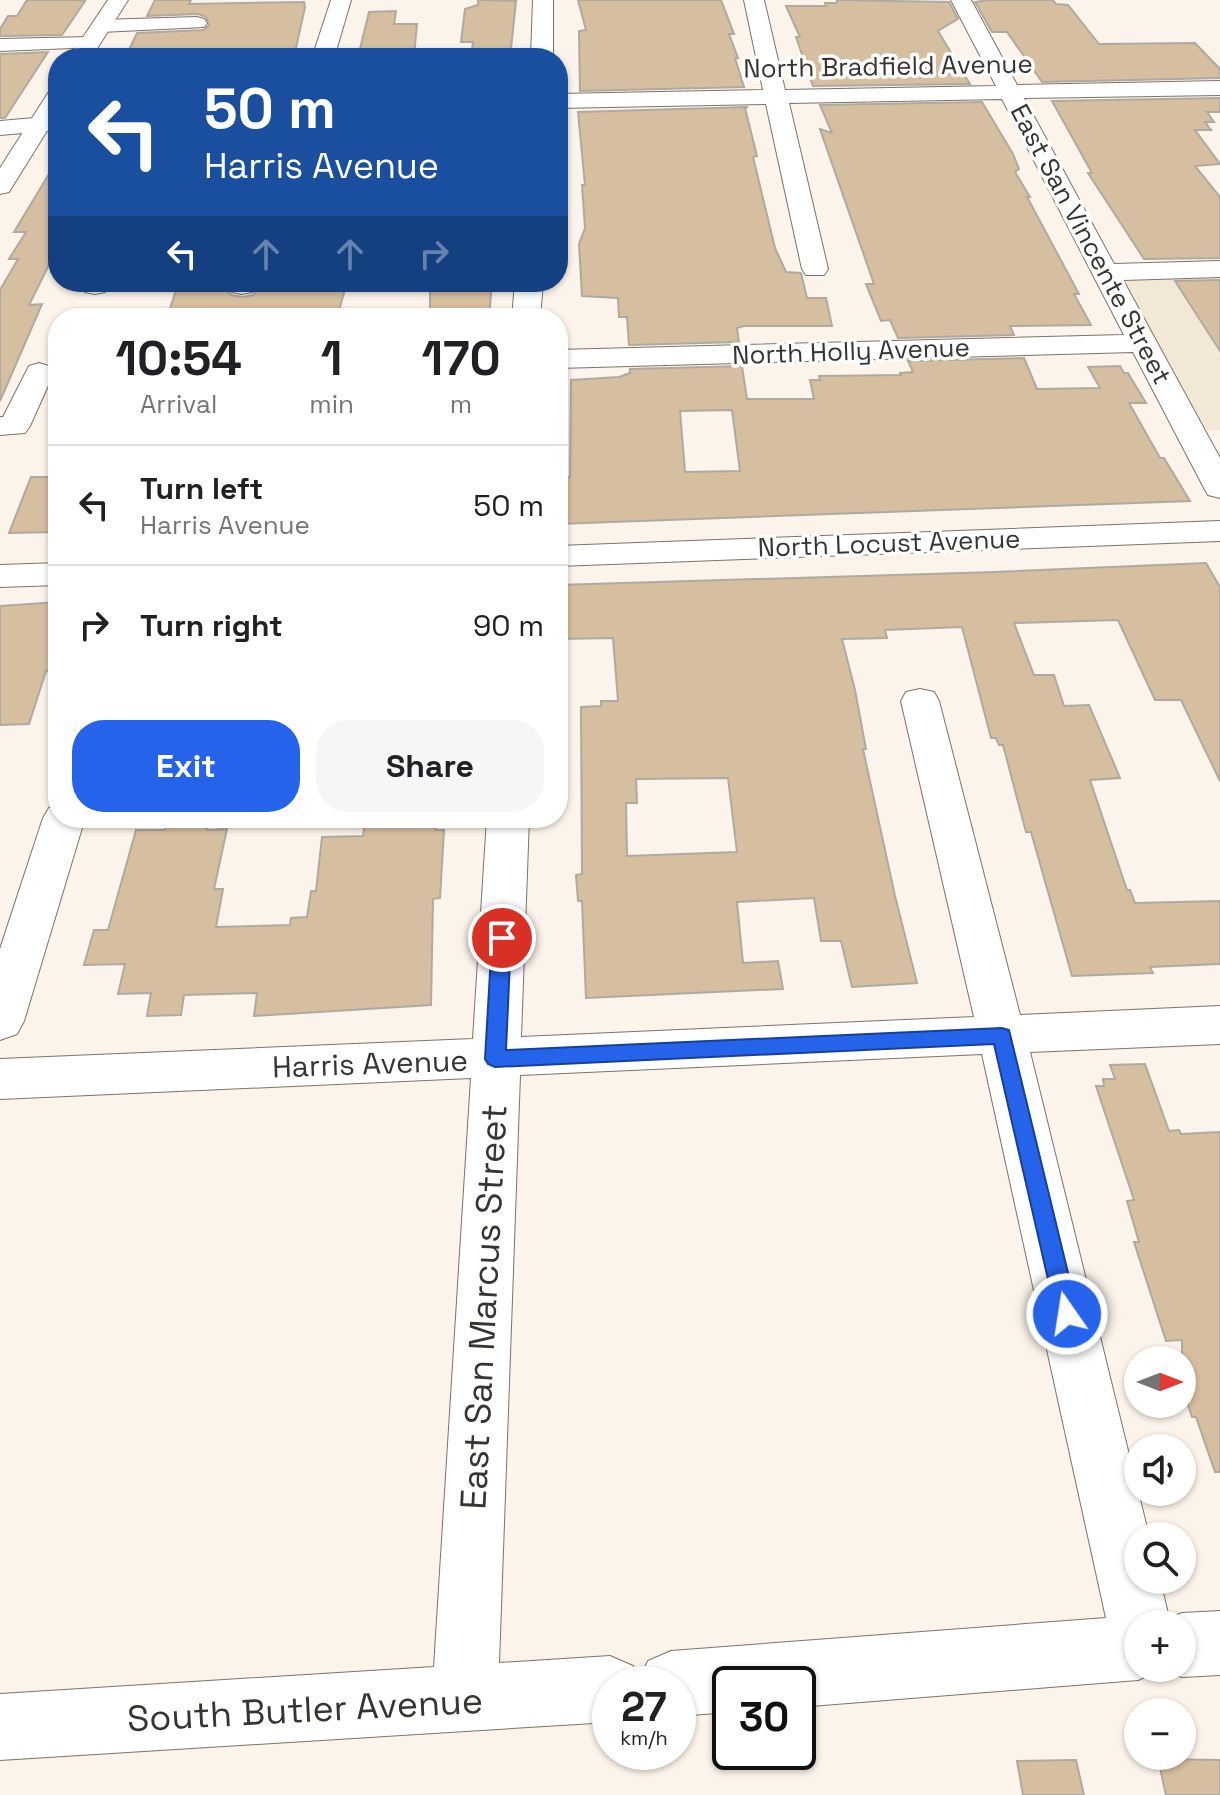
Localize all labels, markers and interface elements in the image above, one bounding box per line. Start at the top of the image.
street label: North Bradfield Avenue [743,46,1033,86]
text: 50 m [204,73,336,144]
icon: left [72,80,176,184]
street label: East San Vincente Street [1003,98,1179,390]
text: Harris Avenue [204,143,439,189]
icon: left [160,232,204,276]
icon: ahead [244,232,288,276]
icon: ahead [328,232,372,276]
icon: right [412,232,456,276]
text: 10:54 [115,328,242,389]
text: 1 [321,328,342,389]
text: 170 [421,328,501,389]
street label: North Holly Avenue [732,330,970,372]
text: Arrival [140,387,217,421]
text: min [309,387,354,421]
text: m [450,387,472,421]
text: Turn left [140,469,263,508]
icon: left [72,483,116,527]
text: 50 m [473,486,544,525]
text: Harris Avenue [140,508,310,542]
street label: North Locust Avenue [757,521,1021,565]
icon: right [72,603,116,647]
text: Turn right [140,606,283,645]
text: 90 m [473,606,544,645]
button: Exit [72,720,300,812]
button: Share [316,720,544,812]
pin [468,904,536,972]
icon: arrive [480,916,524,960]
street label: Harris Avenue [271,1041,469,1086]
street label: East San Marcus Street [450,1103,518,1511]
position arrow [1025,1272,1109,1356]
north arrow [1124,1346,1196,1418]
map controls [1124,1346,1196,1770]
button: sound [1124,1434,1196,1506]
button: search [1124,1522,1196,1594]
button: + [1124,1610,1196,1682]
speed limit sign: 30 [712,1666,816,1770]
street label: South Butler Avenue [126,1678,484,1742]
text: 27 [621,1682,667,1733]
button: − [1124,1698,1196,1770]
text: km/h [620,1725,668,1751]

